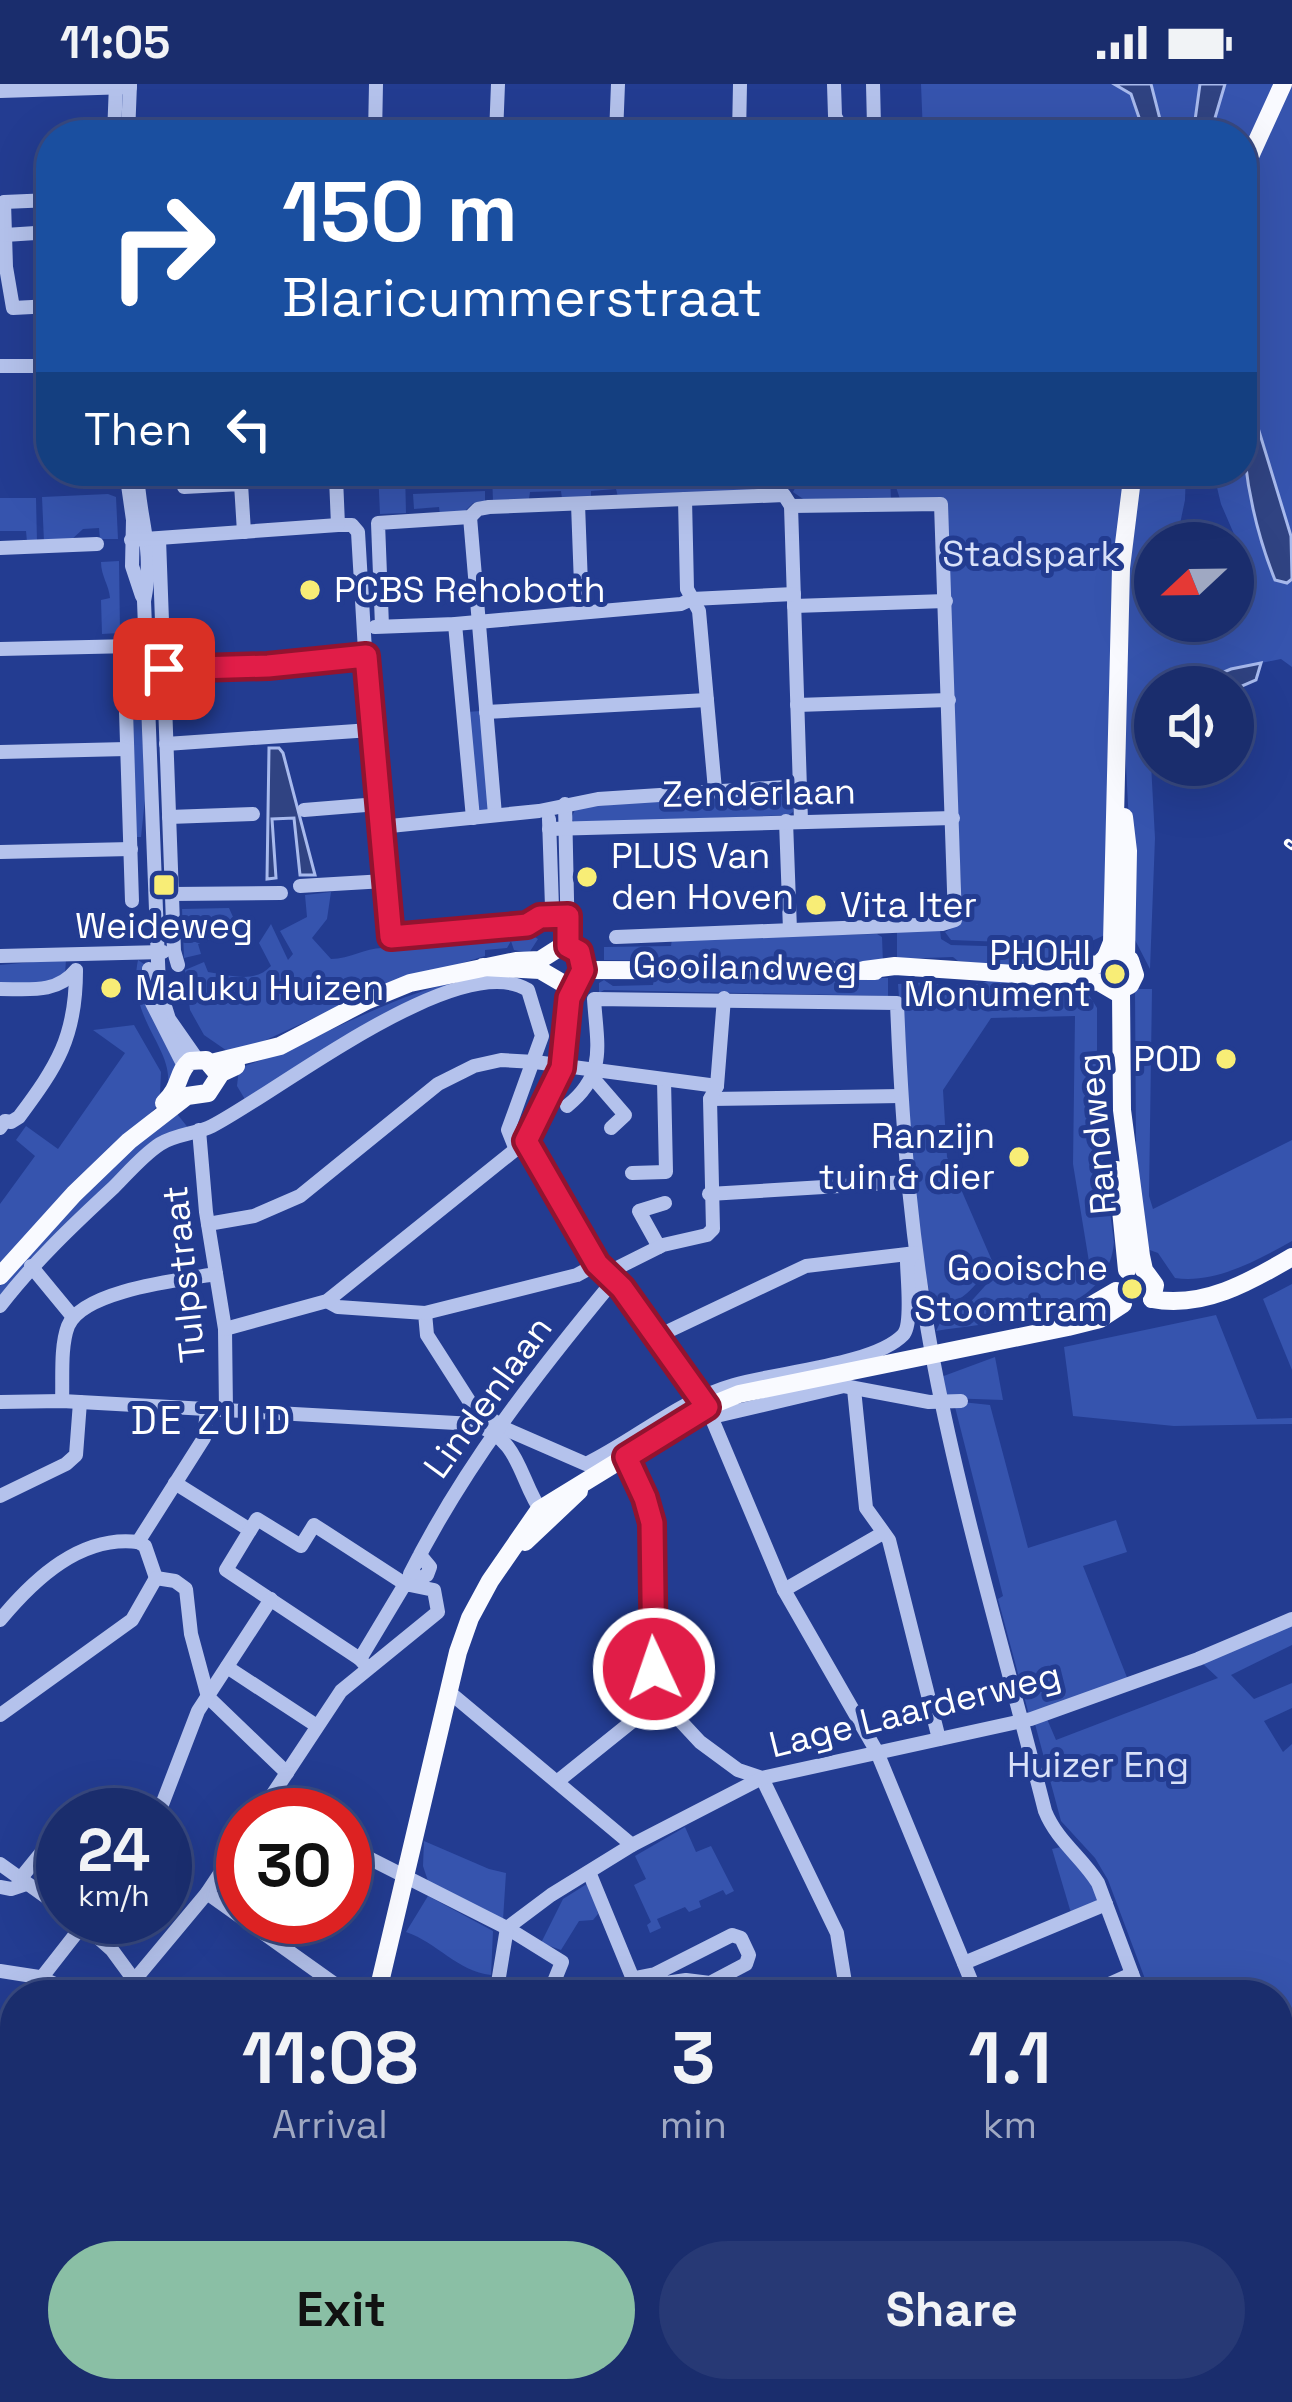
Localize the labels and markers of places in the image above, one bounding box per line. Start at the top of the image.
place label: PCBS Rehoboth [334,567,606,613]
marker: PCBS Rehoboth [297,577,323,603]
pin [113,618,215,720]
place label: PLUS Van den Hoven [611,833,794,920]
marker: PLUS Van den Hoven [574,864,600,890]
marker: Weideweg [151,872,177,898]
place label: Vita Iter [840,882,977,928]
marker: Vita Iter [803,892,829,918]
place label: Weideweg [75,903,253,949]
place label: PHOHI Monument [903,930,1091,1017]
marker: PHOHI Monument [1102,961,1128,987]
place label: Maluku Huizen [135,965,384,1011]
marker: Maluku Huizen [98,975,124,1001]
place label: POD [1133,1036,1202,1082]
marker: POD [1213,1046,1239,1072]
place label: Ranzijn tuin & dier [818,1113,995,1200]
marker: Ranzijn tuin & dier [1006,1144,1032,1170]
place label: Gooische Stoomtram [914,1245,1108,1332]
marker: Gooische Stoomtram [1119,1276,1145,1302]

